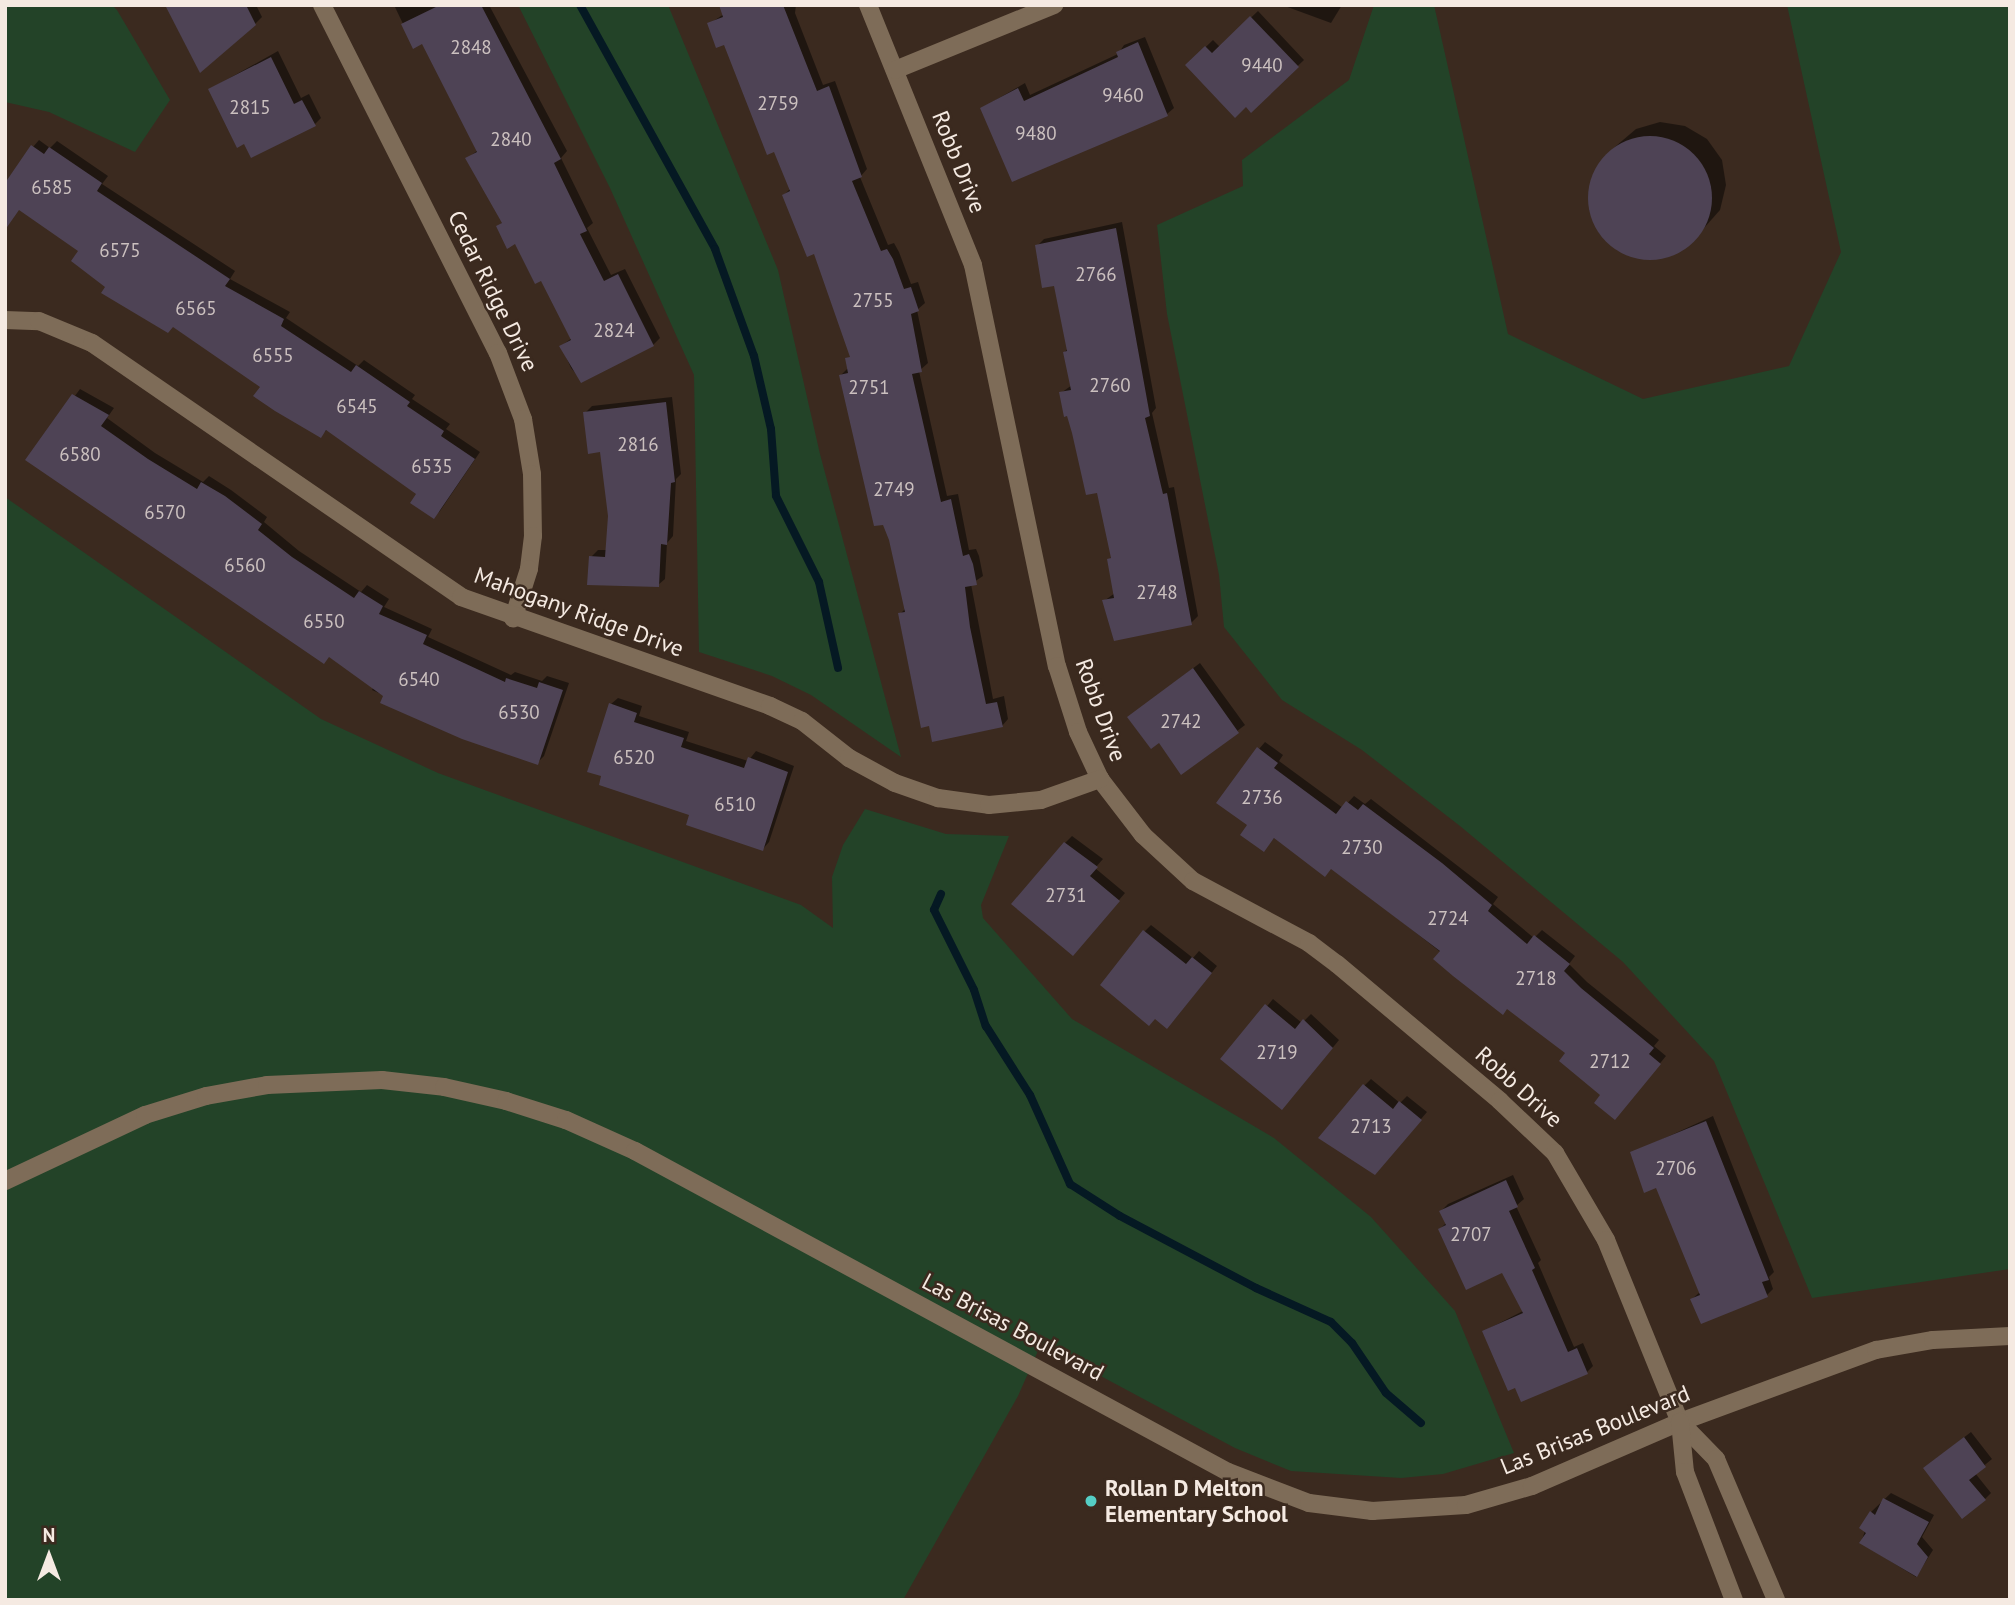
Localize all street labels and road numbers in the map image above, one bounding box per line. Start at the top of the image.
street label: Robb Drive [926,107,992,217]
street label: Cedar Ridge Drive [442,206,544,376]
street label: Mahogany Ridge Drive [470,561,688,663]
street label: Robb Drive [1070,655,1132,765]
street label: Robb Drive [1470,1041,1568,1133]
street label: Las Brisas Boulevard [917,1267,1109,1387]
street label: Las Brisas Boulevard [1496,1379,1694,1481]

